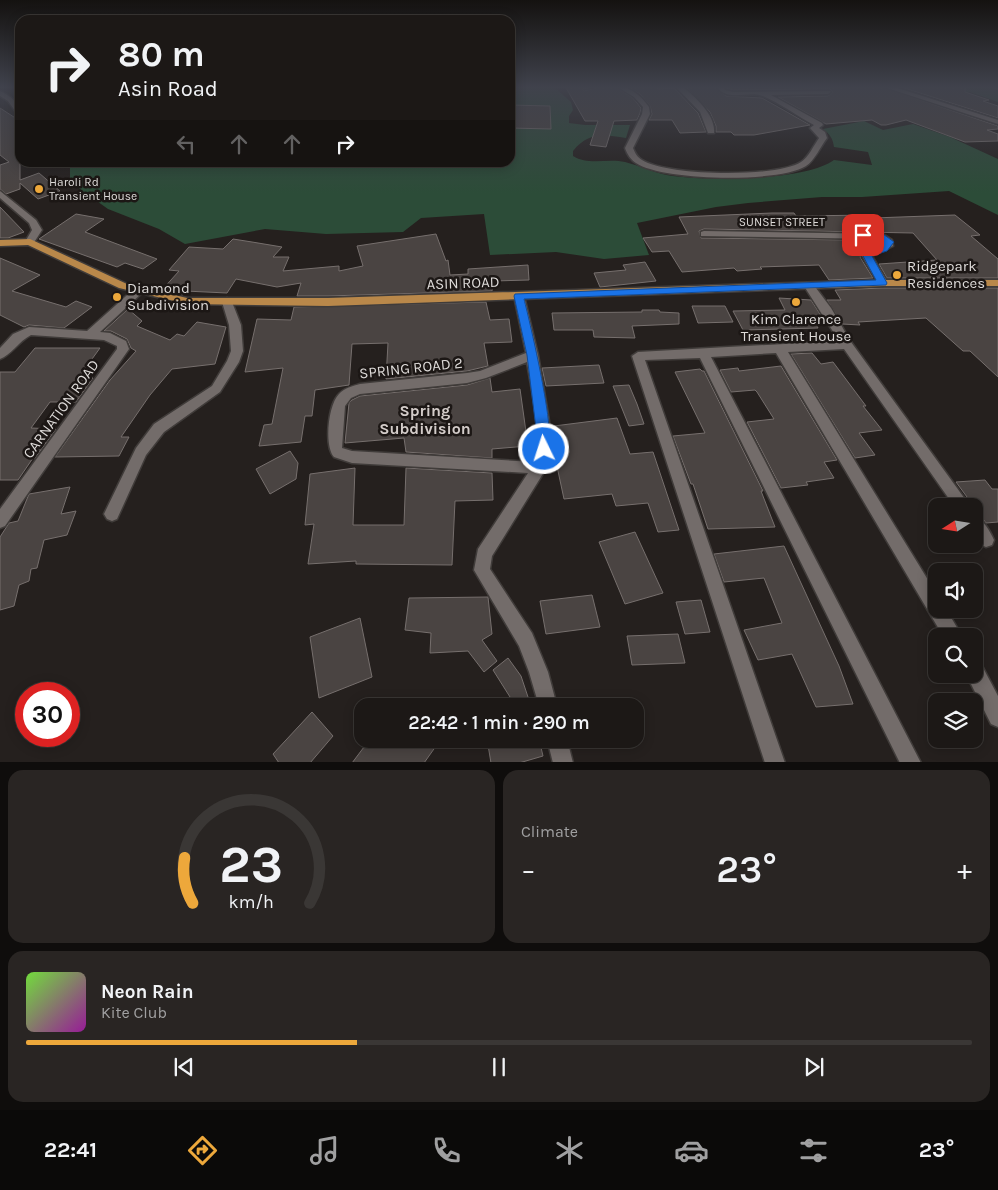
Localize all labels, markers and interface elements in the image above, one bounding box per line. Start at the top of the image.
text: 80 m [118,34,205,75]
icon: right [35,35,100,100]
text: Asin Road [118,76,218,102]
icon: left [172,130,200,158]
icon: ahead [225,130,253,158]
icon: ahead [278,130,306,158]
icon: right [331,130,359,158]
place label: Haroli Rd Transient House [49,175,137,203]
marker: Haroli Rd Transient House [33,183,45,195]
pin [842,214,884,256]
street label: SUNSET STREET [739,215,825,229]
icon: arrive [849,221,877,249]
place label: Ridgepark Residences [907,257,985,292]
marker: Ridgepark Residences [891,269,903,281]
street label: ASIN ROAD [426,273,500,293]
place label: Diamond Subdivision [127,279,209,314]
marker: Diamond Subdivision [111,291,123,303]
marker: Kim Clarence Transient House [790,296,802,308]
place label: Kim Clarence Transient House [741,310,851,345]
street label: SPRING ROAD 2 [358,354,464,382]
street label: CARNATION ROAD [19,356,103,462]
district label: Spring Subdivision [379,401,471,438]
position arrow [517,422,569,474]
north arrow [928,498,982,552]
map controls [928,498,983,748]
button: sound [928,563,983,618]
button: search [928,628,983,683]
speed limit sign: 30 [15,682,80,747]
button: layers [928,693,983,748]
text: 22:42 · 1 min · 290 m [408,712,590,734]
text: Climate [521,822,578,841]
text: 23 [220,834,283,895]
text: 23° [716,847,777,892]
text: − [521,853,536,886]
text: + [957,853,972,886]
text: km/h [229,892,274,913]
text: Neon Rain [101,981,194,1003]
text: Kite Club [101,1003,167,1022]
icon: previous [170,1053,198,1081]
icon: pause [485,1053,513,1081]
icon: next [800,1053,828,1081]
icon: directions [185,1133,220,1168]
icon: music [307,1133,342,1168]
icon: phone [429,1133,464,1168]
icon: climate [552,1133,587,1168]
icon: car [674,1133,709,1168]
icon: filters [796,1133,831,1168]
text: 22:41 [44,1137,97,1163]
text: 23° [919,1137,954,1163]

